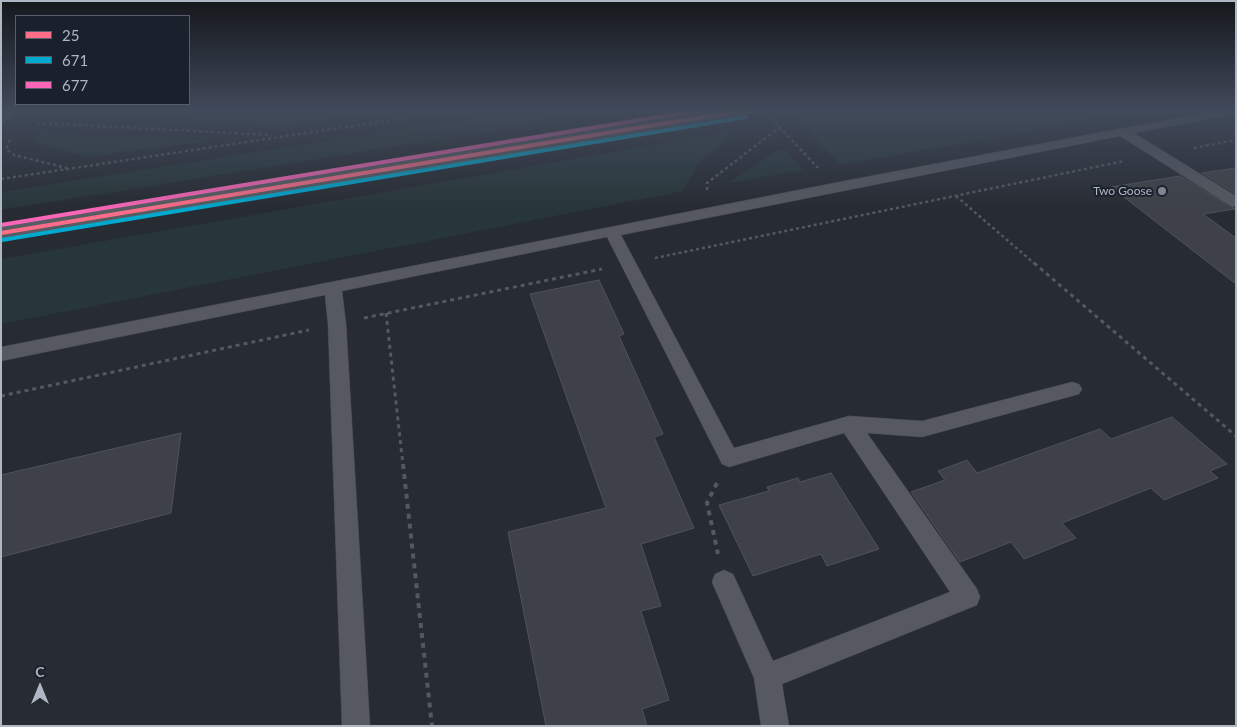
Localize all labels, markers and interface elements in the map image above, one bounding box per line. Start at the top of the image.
legend [15,15,190,105]
text: 25 [62,26,79,44]
text: 671 [62,51,88,69]
text: 677 [62,76,88,94]
place label: Two Goose [1093,184,1152,198]
marker: Two Goose [1156,185,1168,197]
north arrow [15,662,65,712]
text: С [35,663,45,680]

